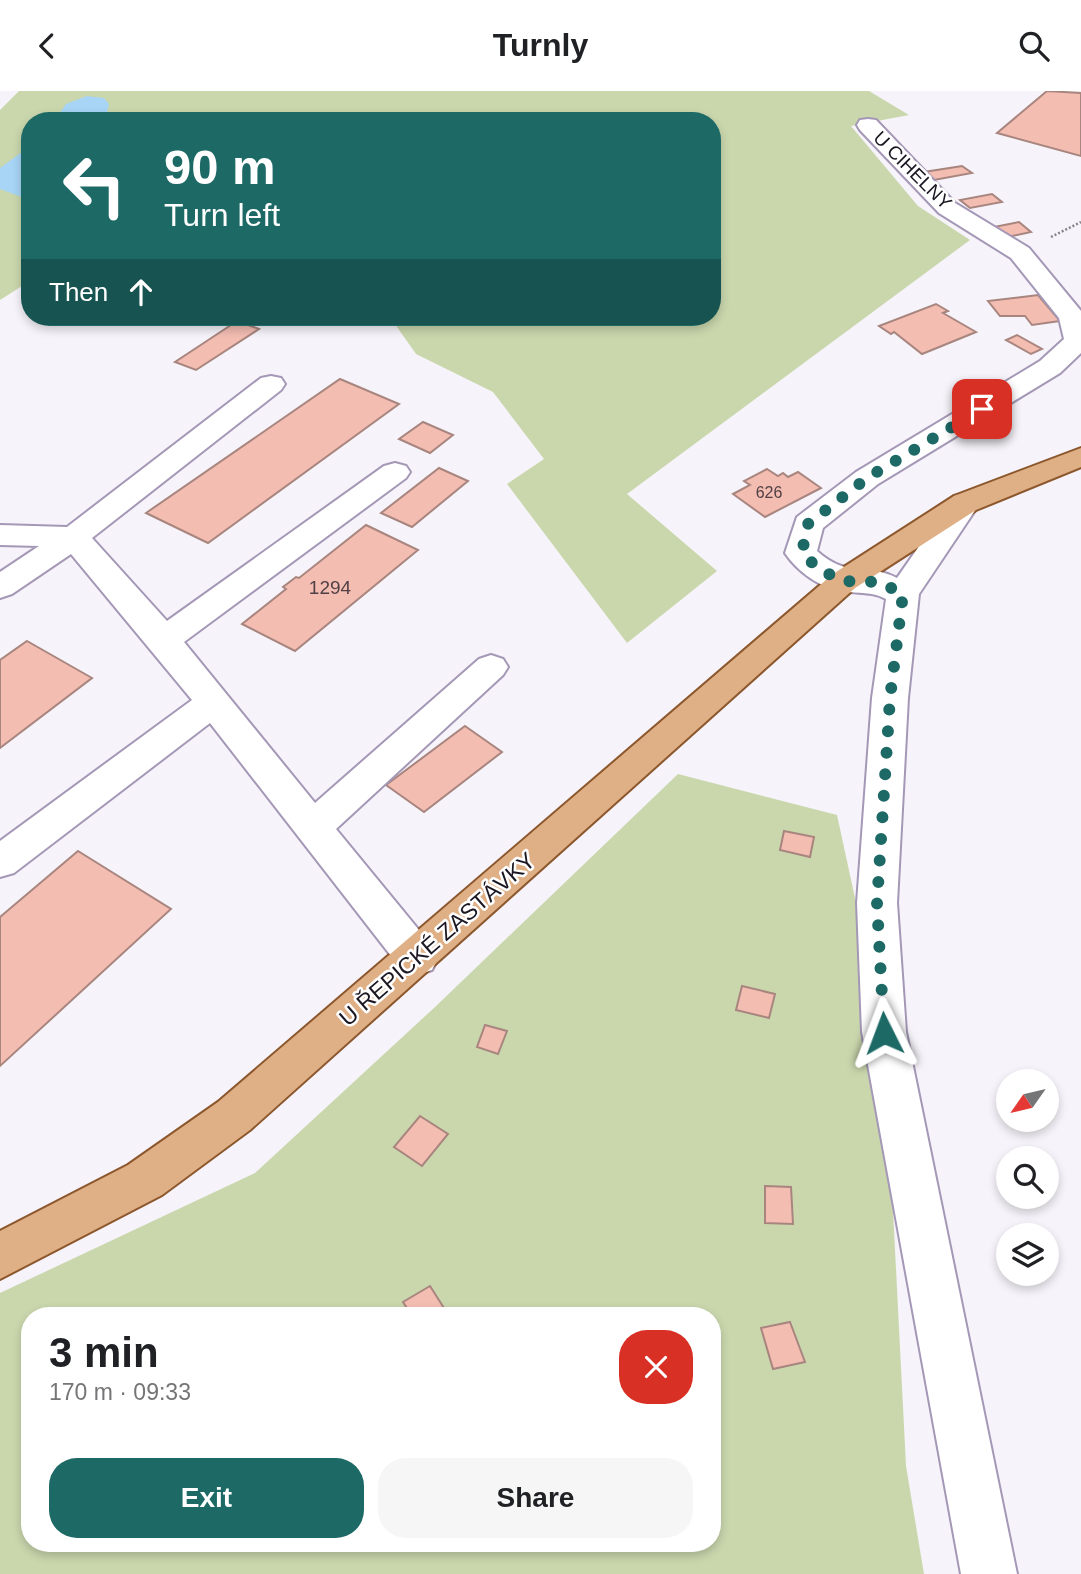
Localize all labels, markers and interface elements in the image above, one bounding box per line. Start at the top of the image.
icon: back [28,27,66,65]
text: Turnly [493,27,588,63]
icon: search [1015,27,1053,65]
street label: U CIHELNY [869,127,956,214]
icon: left [49,140,140,231]
text: 90 m [164,140,276,194]
text: Turn left [164,197,280,233]
icon: ahead [122,273,160,311]
text: Then [49,277,108,307]
pin [952,379,1012,439]
icon: arrive [963,390,1001,428]
house number: 626 [756,484,782,501]
house number: 1294 [309,577,352,598]
street label: U ŘEPICKÉ ZASTÁVKY [334,847,540,1031]
position arrow [847,996,921,1070]
north arrow [996,1069,1059,1132]
map controls [996,1069,1059,1286]
button: search [996,1146,1059,1209]
button: layers [996,1223,1059,1286]
text: 3 min [49,1329,159,1376]
button: close [619,1330,693,1404]
text: 170 m · 09:33 [49,1379,191,1405]
button: Exit [49,1458,364,1538]
button: Share [378,1458,693,1538]

